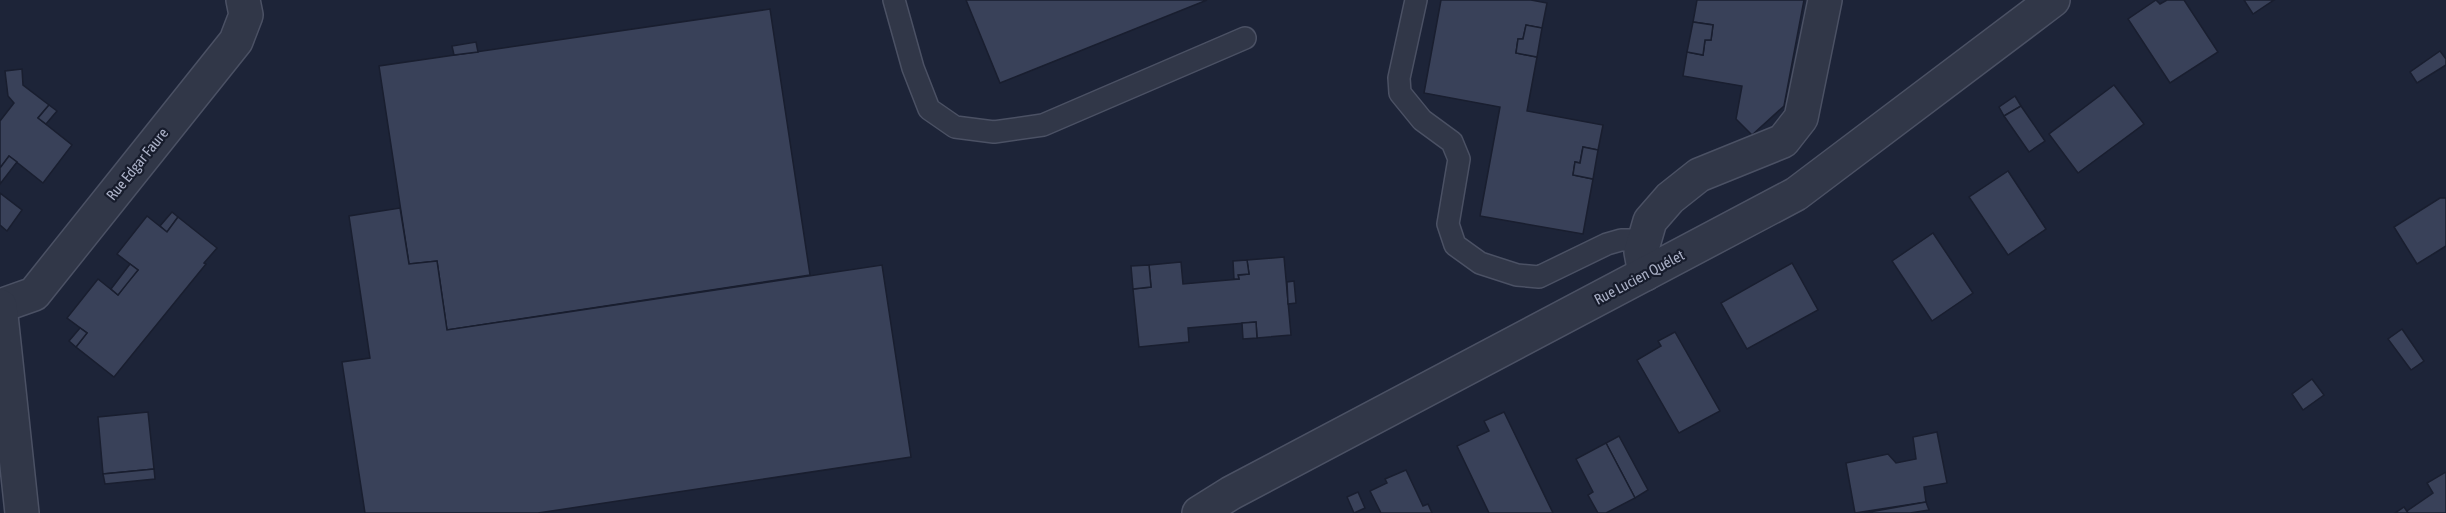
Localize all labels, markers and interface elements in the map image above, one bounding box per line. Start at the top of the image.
street label: Rue Edgar Faure [103,124,171,204]
street label: Rue Lucien Quélet [1591,246,1687,308]

